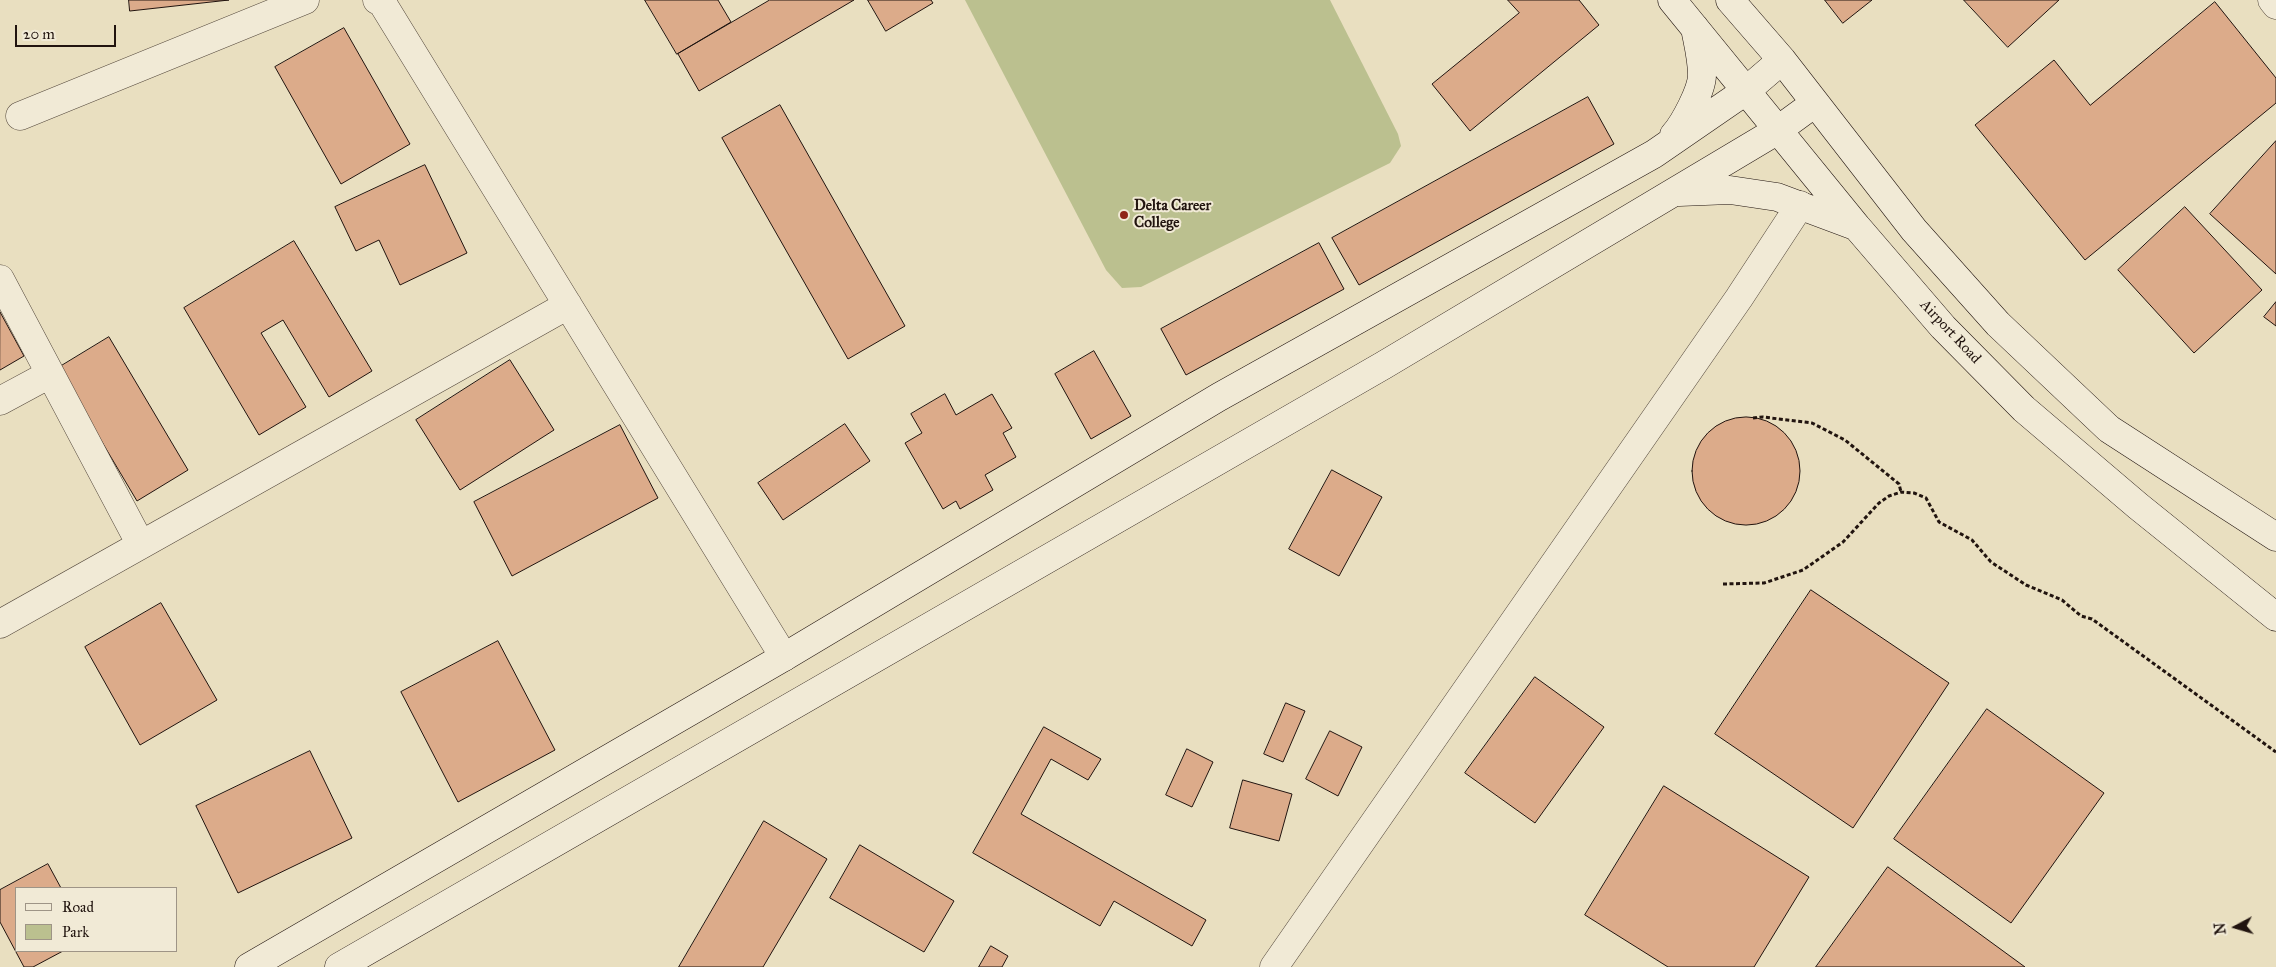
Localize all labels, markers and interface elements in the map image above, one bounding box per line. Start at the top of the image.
scale bar [18,15,119,47]
text: 20 m [23,25,55,43]
place label: Delta Career College [1134,197,1211,232]
marker: Delta Career College [1118,209,1130,221]
street label: Airport Road [1916,296,1984,368]
legend [15,887,178,952]
text: Road [62,898,94,916]
north arrow [2211,902,2261,952]
text: N [2212,922,2230,935]
text: Park [62,923,89,941]

